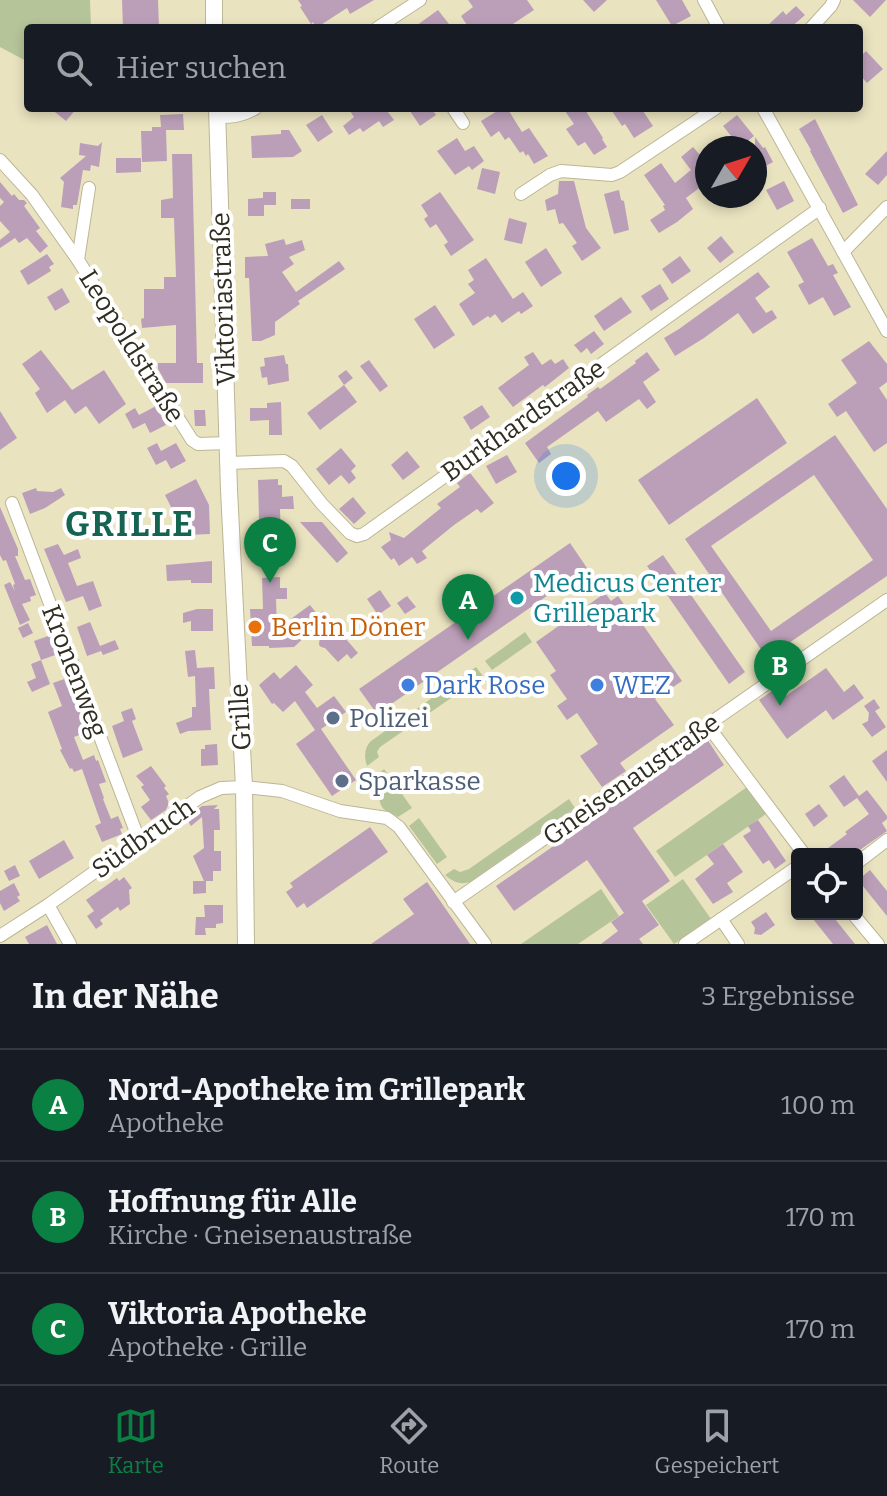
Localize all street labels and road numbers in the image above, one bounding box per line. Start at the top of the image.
street label: Viktoriastraße [205,212,242,386]
street label: Leopoldstraße [72,264,191,428]
street label: Burkhardstraße [436,353,611,488]
street label: Kronenweg [35,601,114,742]
street label: Grille [223,683,258,751]
street label: Gneisenaustraße [537,707,726,852]
street label: Südbruch [86,792,201,885]

